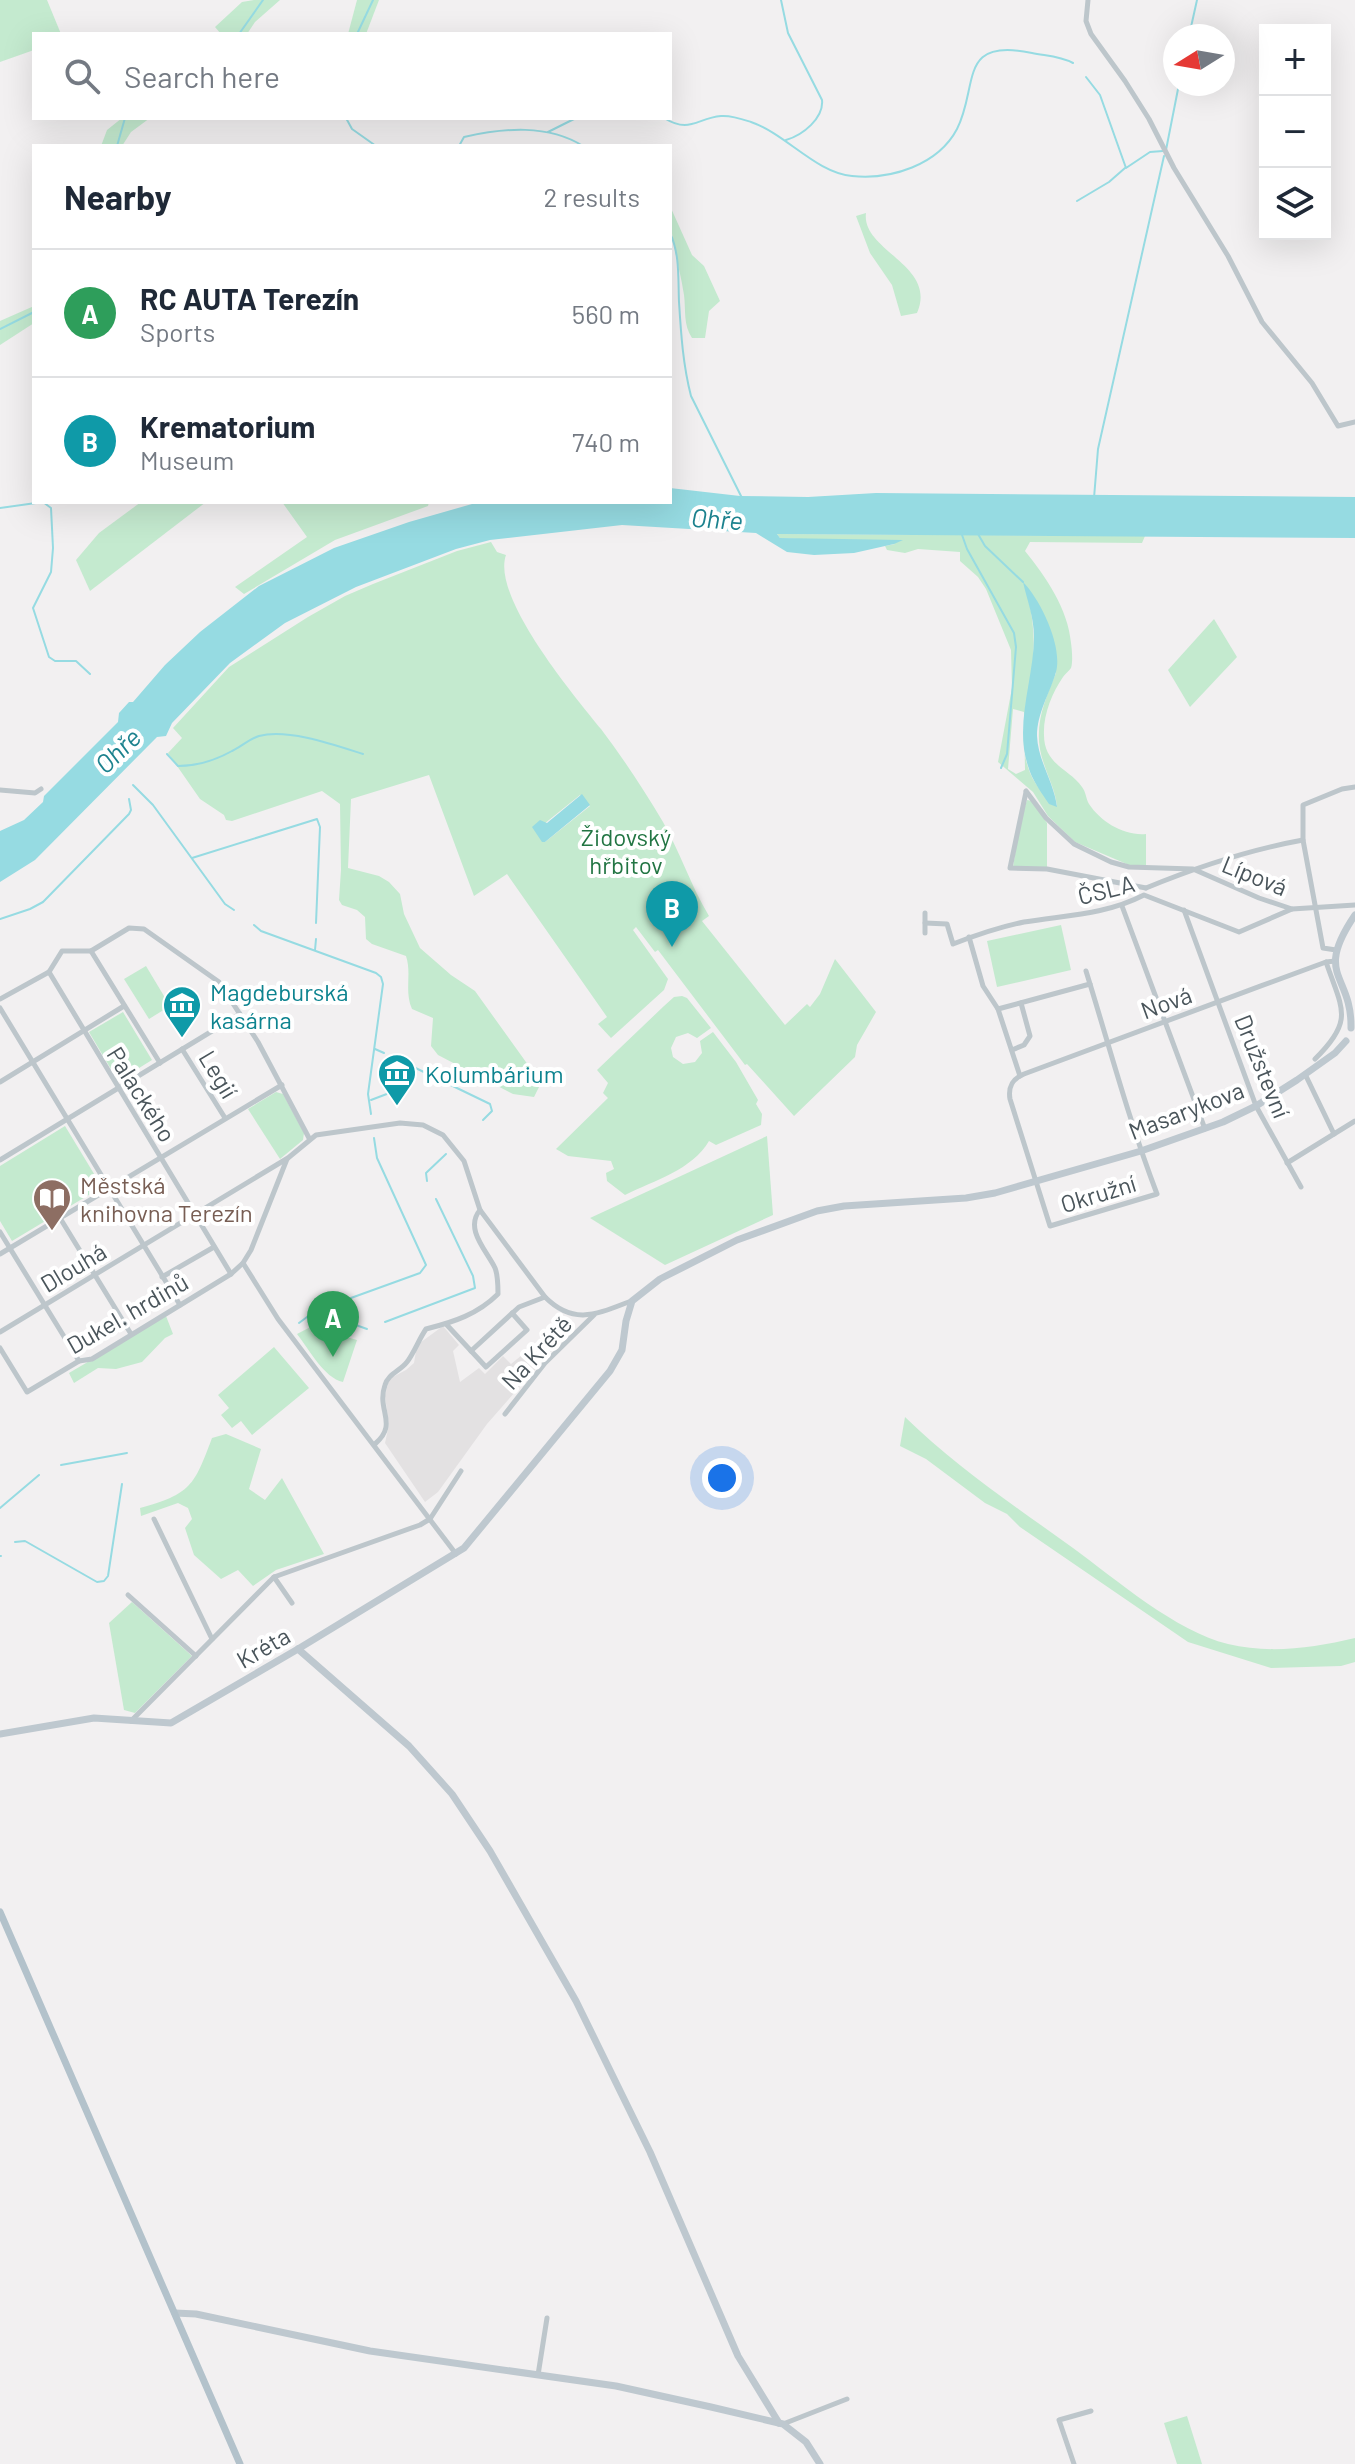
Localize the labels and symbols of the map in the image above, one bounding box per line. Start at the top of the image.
north arrow [1163,24,1235,96]
water label: Ohře [690,501,744,535]
water label: Ohře [88,721,146,779]
park label: Židovský hřbitov [581,822,671,879]
street label: Lípová [1218,849,1292,901]
street label: ČSLA [1074,868,1138,910]
pin: B [646,881,698,947]
place label: Magdeburská kasárna [210,977,348,1034]
street label: Nová [1137,979,1195,1025]
museum icon: Magdeburská kasárna [161,984,203,1039]
street label: Družstevní [1229,1010,1297,1122]
street label: Palackého [101,1041,183,1147]
street label: Legií [194,1045,244,1103]
museum icon: Kolumbárium [376,1052,418,1107]
place label: Kolumbárium [425,1059,564,1088]
street label: Masarykova [1124,1075,1248,1145]
street label: Okružní [1057,1168,1139,1218]
place label: Městská knihovna Terezín [80,1170,253,1227]
library icon: Městská knihovna Terezín [31,1177,73,1232]
street label: Dlouhá [35,1236,111,1298]
street label: Dukel. hrdinů [61,1267,193,1359]
pin: A [307,1291,359,1357]
street label: Na Krétě [495,1309,577,1395]
your location [702,1458,742,1498]
street label: Kréta [231,1620,295,1674]

